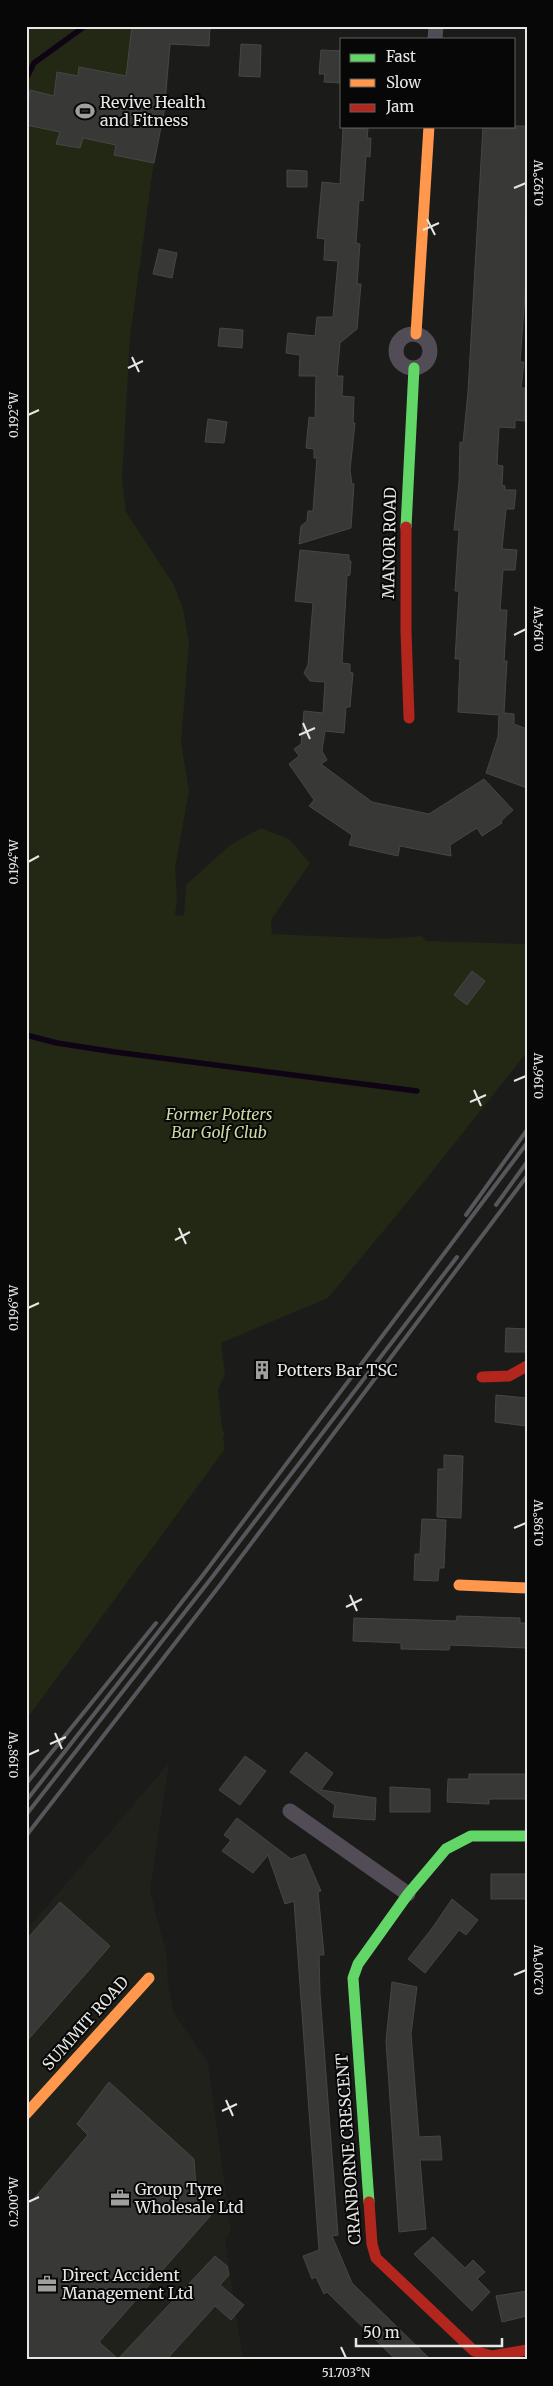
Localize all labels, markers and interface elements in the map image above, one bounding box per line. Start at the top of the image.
legend [340,38,516,128]
text: Fast [386,47,416,66]
text: Slow [386,73,421,92]
place label: Revive Health and Fitness [100,92,206,130]
text: Jam [385,97,414,116]
sports icon: Revive Health and Fitness [74,100,96,122]
text: 0.192°W [531,159,546,206]
text: 0.192°W [6,391,21,438]
street label: MANOR ROAD [378,487,400,599]
text: 0.194°W [531,605,546,652]
text: 0.194°W [6,838,21,885]
text: 0.196°W [531,1052,546,1099]
park label: Former Potters Bar Golf Club [165,1104,273,1142]
text: 0.196°W [6,1284,21,1331]
building icon: Potters Bar TSC [251,1359,273,1381]
place label: Potters Bar TSC [277,1360,398,1380]
text: 0.198°W [531,1499,546,1546]
text: 0.198°W [6,1731,21,1778]
text: 0.200°W [531,1944,546,1995]
street label: SUMMIT ROAD [38,1972,132,2074]
street label: CRANBORNE CRESCENT [331,2053,365,2245]
text: 0.200°W [6,2176,21,2227]
place label: Group Tyre Wholesale Ltd [134,2179,244,2217]
office icon: Group Tyre Wholesale Ltd [109,2187,131,2209]
place label: Direct Accident Management Ltd [62,2265,194,2303]
office icon: Direct Accident Management Ltd [36,2273,58,2295]
scale bar [356,2316,502,2348]
text: 50 m [363,2323,400,2342]
text: 51.703°N [322,2365,371,2380]

